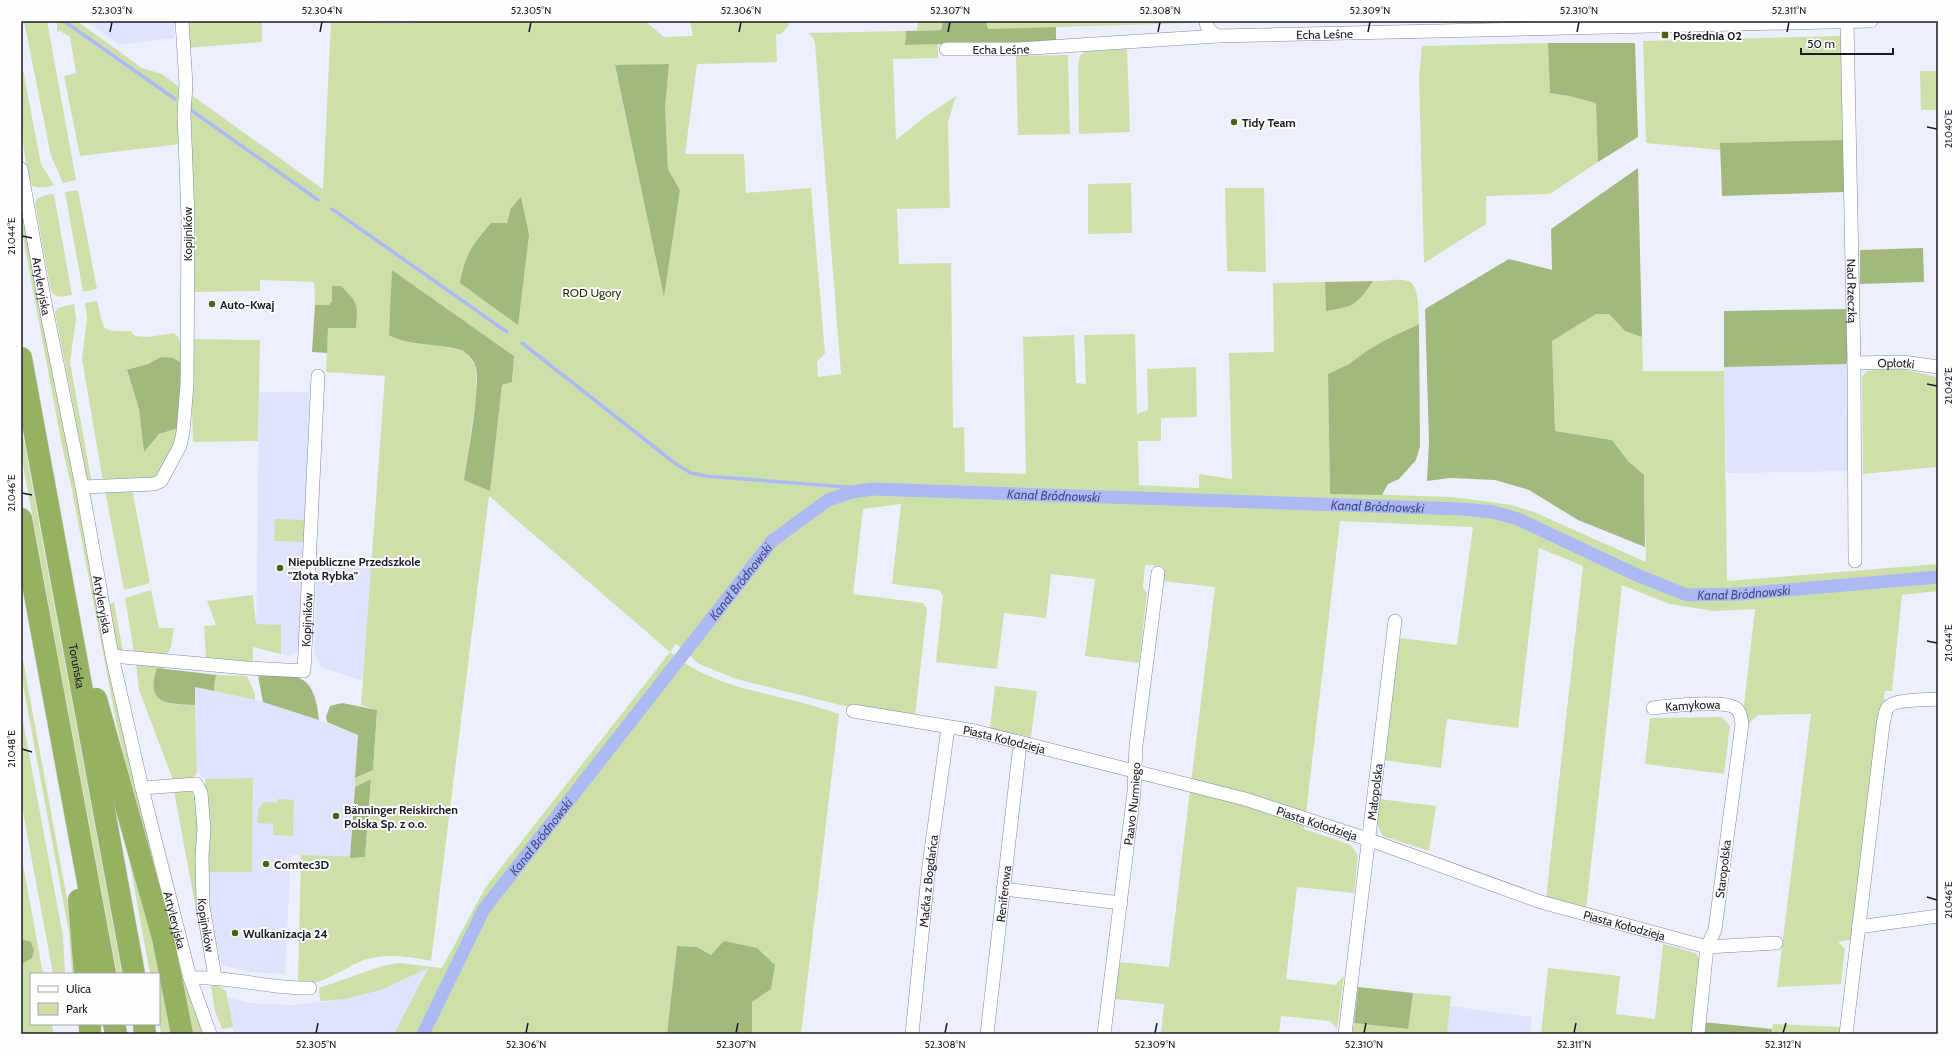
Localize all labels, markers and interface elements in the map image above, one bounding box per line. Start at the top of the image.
text: 52.303°N [92,4,132,17]
text: 52.304°N [302,4,342,17]
text: 52.305°N [511,4,551,17]
text: 52.306°N [721,4,761,17]
text: 52.307°N [930,4,970,17]
text: 52.308°N [1139,4,1181,17]
text: 52.309°N [1350,4,1390,17]
text: 52.310°N [1560,4,1598,17]
text: 52.311°N [1772,4,1806,17]
street label: Echa Leśne [1296,25,1353,42]
place label: Pośrednia 02 [1673,28,1742,43]
marker: Pośrednia 02 [1660,30,1670,40]
scale bar [1801,30,1893,56]
text: 50 m [1807,36,1835,51]
street label: Echa Leśne [973,41,1030,57]
text: 21.040°E [1942,109,1955,148]
place label: Tidy Team [1242,115,1296,130]
marker: Tidy Team [1229,117,1239,127]
street label: Kopijników [180,207,195,261]
text: 21.044°E [5,217,18,255]
street label: Artyleryjska [29,256,55,317]
street label: Nad Rzeczką [1844,258,1861,324]
park label: ROD Ugory [563,285,621,300]
place label: Auto-Kwaj [220,297,275,312]
marker: Auto-Kwaj [207,299,217,309]
street label: Opłotki [1877,355,1916,371]
text: 21.042°E [1942,367,1955,404]
text: 21.046°E [5,474,18,512]
water label: Kanał Bródnowski [1007,486,1101,505]
water label: Kanał Bródnowski [1330,497,1425,516]
water label: Kanał Bródnowski [705,540,776,623]
place label: Niepubliczne Przedszkole "Złota Rybka" [288,554,421,583]
marker: Niepubliczne Przedszkole "Złota Rybka" [275,563,285,573]
street label: Artyleryjska [90,574,115,635]
water label: Kanał Bródnowski [1697,582,1791,603]
street label: Kopijników [298,592,315,647]
text: 21.044°E [1942,624,1955,662]
street label: Toruńska [66,642,89,690]
street label: Kamykowa [1664,696,1721,714]
street label: Piasta Kołodzieja [962,722,1047,756]
text: 21.048°E [5,730,18,768]
street label: Paavo Nurmiego [1120,761,1143,846]
street label: Małopolska [1363,762,1385,821]
water label: Kanał Bródnowski [506,795,576,878]
place label: Bänninger Reiskirchen Polska Sp. z o.o. [344,802,458,831]
street label: Piasta Kołodzieja [1275,802,1360,843]
marker: Bänninger Reiskirchen Polska Sp. z o.o. [331,811,341,821]
street label: Maćka z Bogdańca [915,833,941,928]
street label: Staropolska [1712,839,1734,899]
place label: Comtec3D [274,857,330,872]
marker: Comtec3D [261,859,271,869]
street label: Reniferowa [992,864,1014,923]
text: 21.046°E [1942,881,1955,919]
street label: Artyleryjska [161,890,190,951]
street label: Kopijników [195,898,218,953]
street label: Piasta Kołodzieja [1582,906,1667,943]
place label: Wulkanizacja 24 [243,926,328,941]
marker: Wulkanizacja 24 [230,928,240,938]
legend [30,973,160,1025]
text: Ulica [66,981,91,996]
text: Park [66,1001,88,1016]
text: 52.305°N [296,1038,336,1051]
text: 52.306°N [506,1038,546,1051]
text: 52.307°N [716,1038,756,1051]
text: 52.308°N [924,1038,966,1051]
text: 52.309°N [1135,1038,1175,1051]
text: 52.310°N [1345,1038,1383,1051]
text: 52.311°N [1557,1038,1591,1051]
text: 52.312°N [1765,1038,1801,1051]

